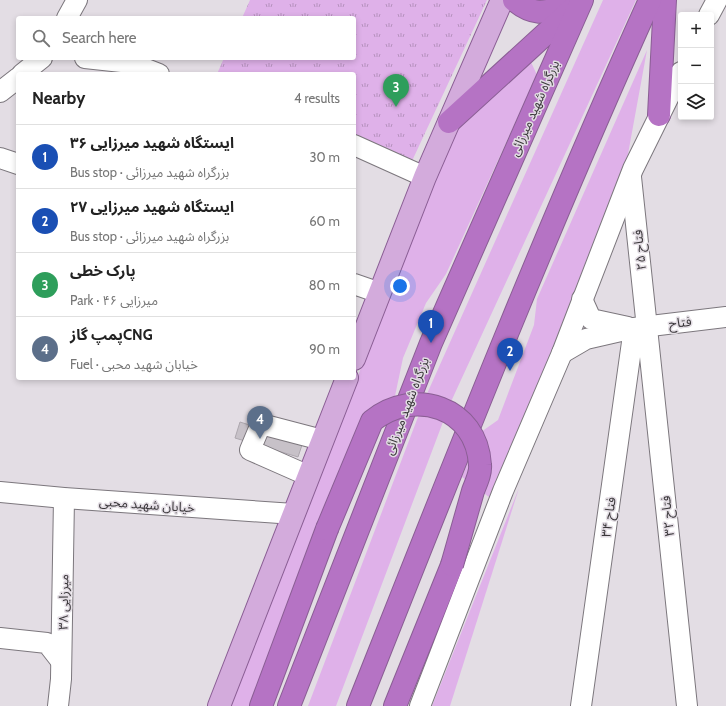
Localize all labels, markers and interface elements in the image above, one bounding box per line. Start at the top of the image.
map controls [678,12,714,120]
button: + [678,12,714,48]
search box [16,16,356,60]
icon: search [30,27,52,49]
text: Search here [62,29,137,47]
button: − [678,48,714,84]
street label: بزرگراه شهید میرزائی [506,58,563,159]
pin: 3 [383,74,409,107]
button: layers [678,84,714,120]
text: Nearby [32,88,85,108]
text: 4 results [294,90,340,106]
text: ایستگاه شهید میرزایی ۳۶ [70,134,234,152]
text: 1 [43,149,47,165]
text: 30 m [310,149,340,165]
text: Bus stop · بزرگراه شهید میرزائی [70,164,229,180]
text: ایستگاه شهید میرزایی ۲۷ [70,198,234,216]
text: 2 [42,213,48,229]
text: 60 m [309,213,340,229]
text: Bus stop · بزرگراه شهید میرزائی [70,228,229,244]
street label: فتاح ۲۵ [629,229,652,271]
text: پارک خطی [70,262,136,280]
your location [390,276,410,296]
text: 3 [41,277,49,293]
text: 80 m [309,277,340,293]
text: Park · میرزایی ۴۶ [70,292,158,308]
pin: 1 [418,310,444,343]
street label: فتاح [668,313,693,334]
text: پمپ گازCNG [70,326,153,344]
pin: 2 [497,338,523,371]
text: 4 [41,341,49,357]
text: 90 m [309,341,340,357]
street label: بزرگراه شهید میرزائی [380,355,433,457]
text: Fuel · خیابان شهید محبی [70,356,198,372]
pin: 4 [247,406,273,439]
street label: خیابان شهید محبی [98,493,196,516]
street label: فتاح ۳۲ [657,495,680,537]
street label: فتاح ۳۴ [597,496,622,539]
street label: میرزایی ۳۸ [55,574,72,630]

